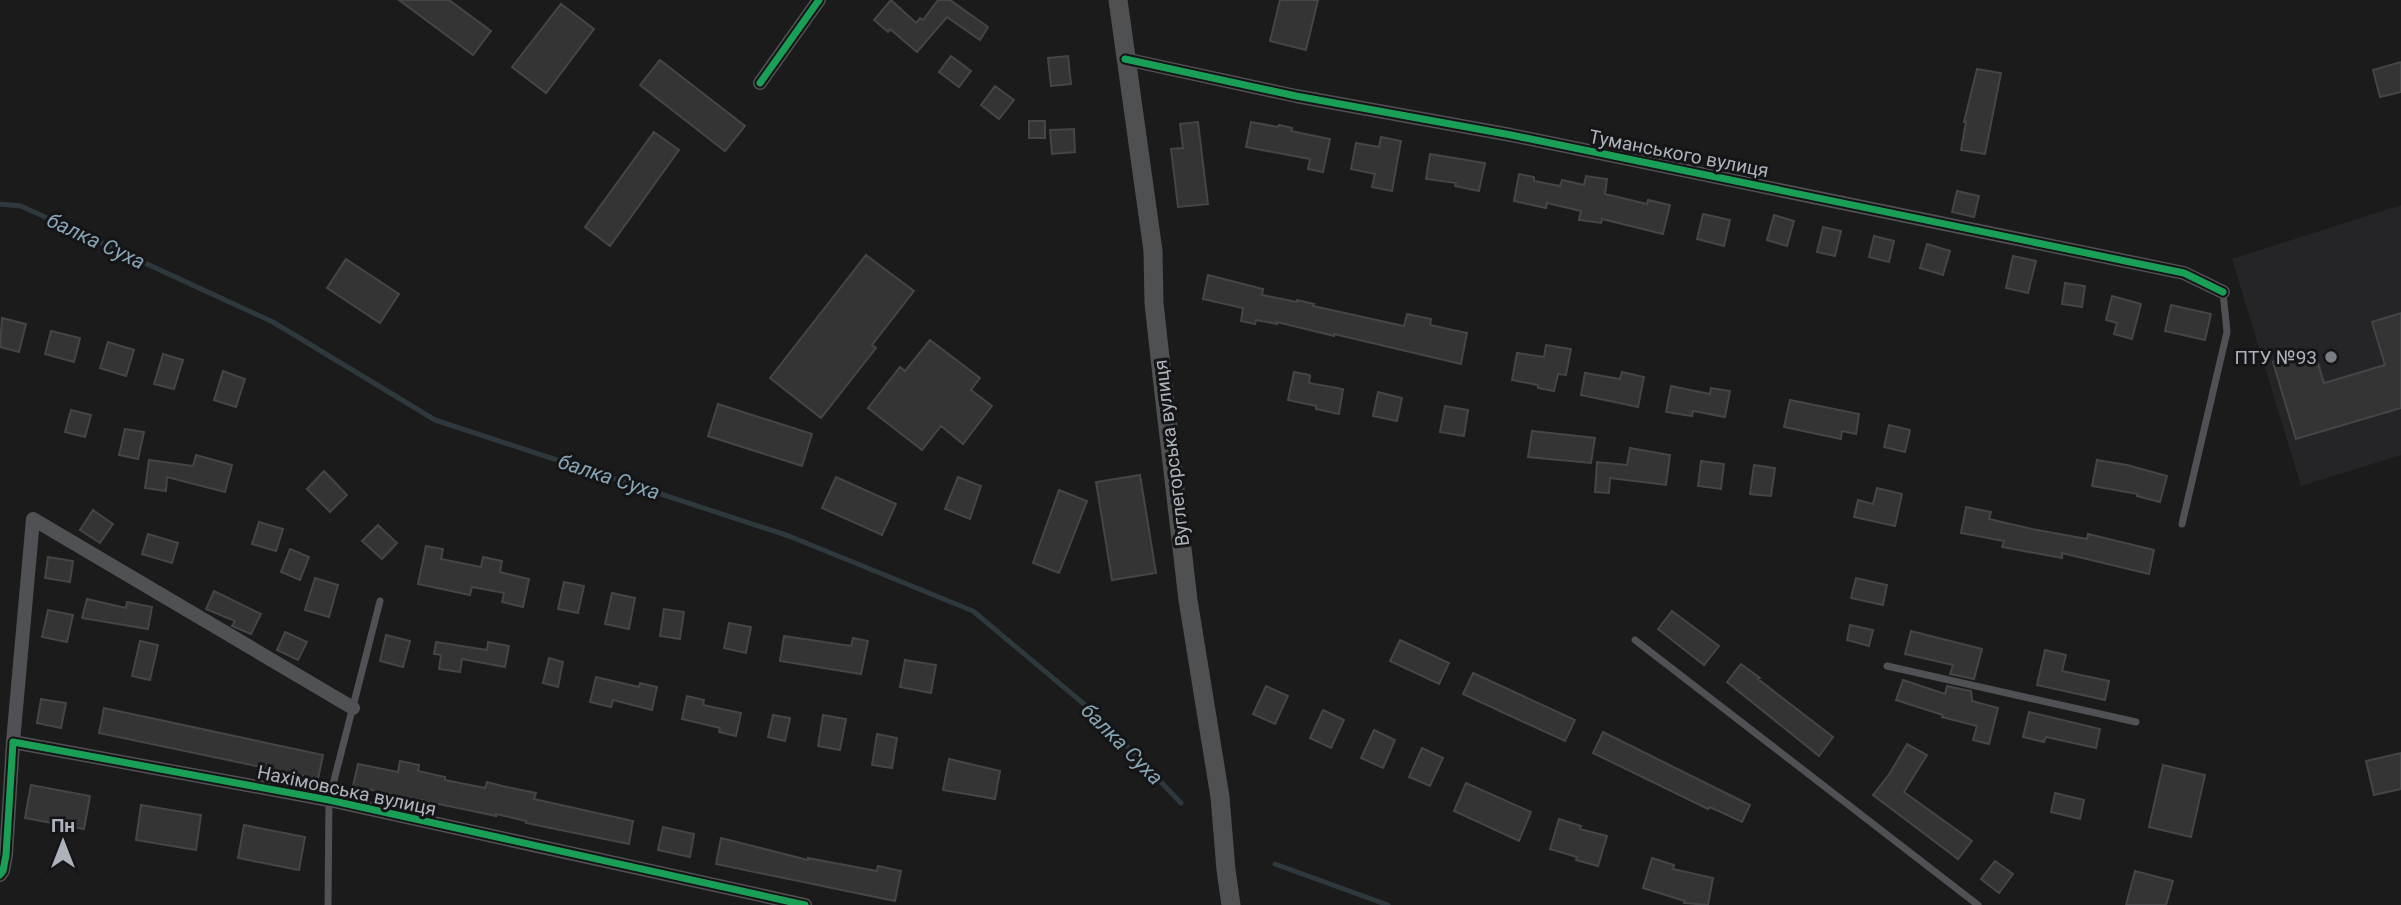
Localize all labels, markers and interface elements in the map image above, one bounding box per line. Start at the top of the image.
street label: Туманського вулиця [1587,125,1771,182]
water label: балка Суха [43,208,149,274]
place label: ПТУ №93 [2235,346,2317,369]
marker: ПТУ №93 [2323,349,2339,365]
street label: Вуглегорська вулиця [1149,358,1194,547]
water label: балка Суха [555,449,663,505]
water label: балка Суха [1076,698,1168,790]
street label: Нахімовська вулиця [255,760,439,821]
north arrow [28,807,98,877]
text: Пн [51,814,75,837]

